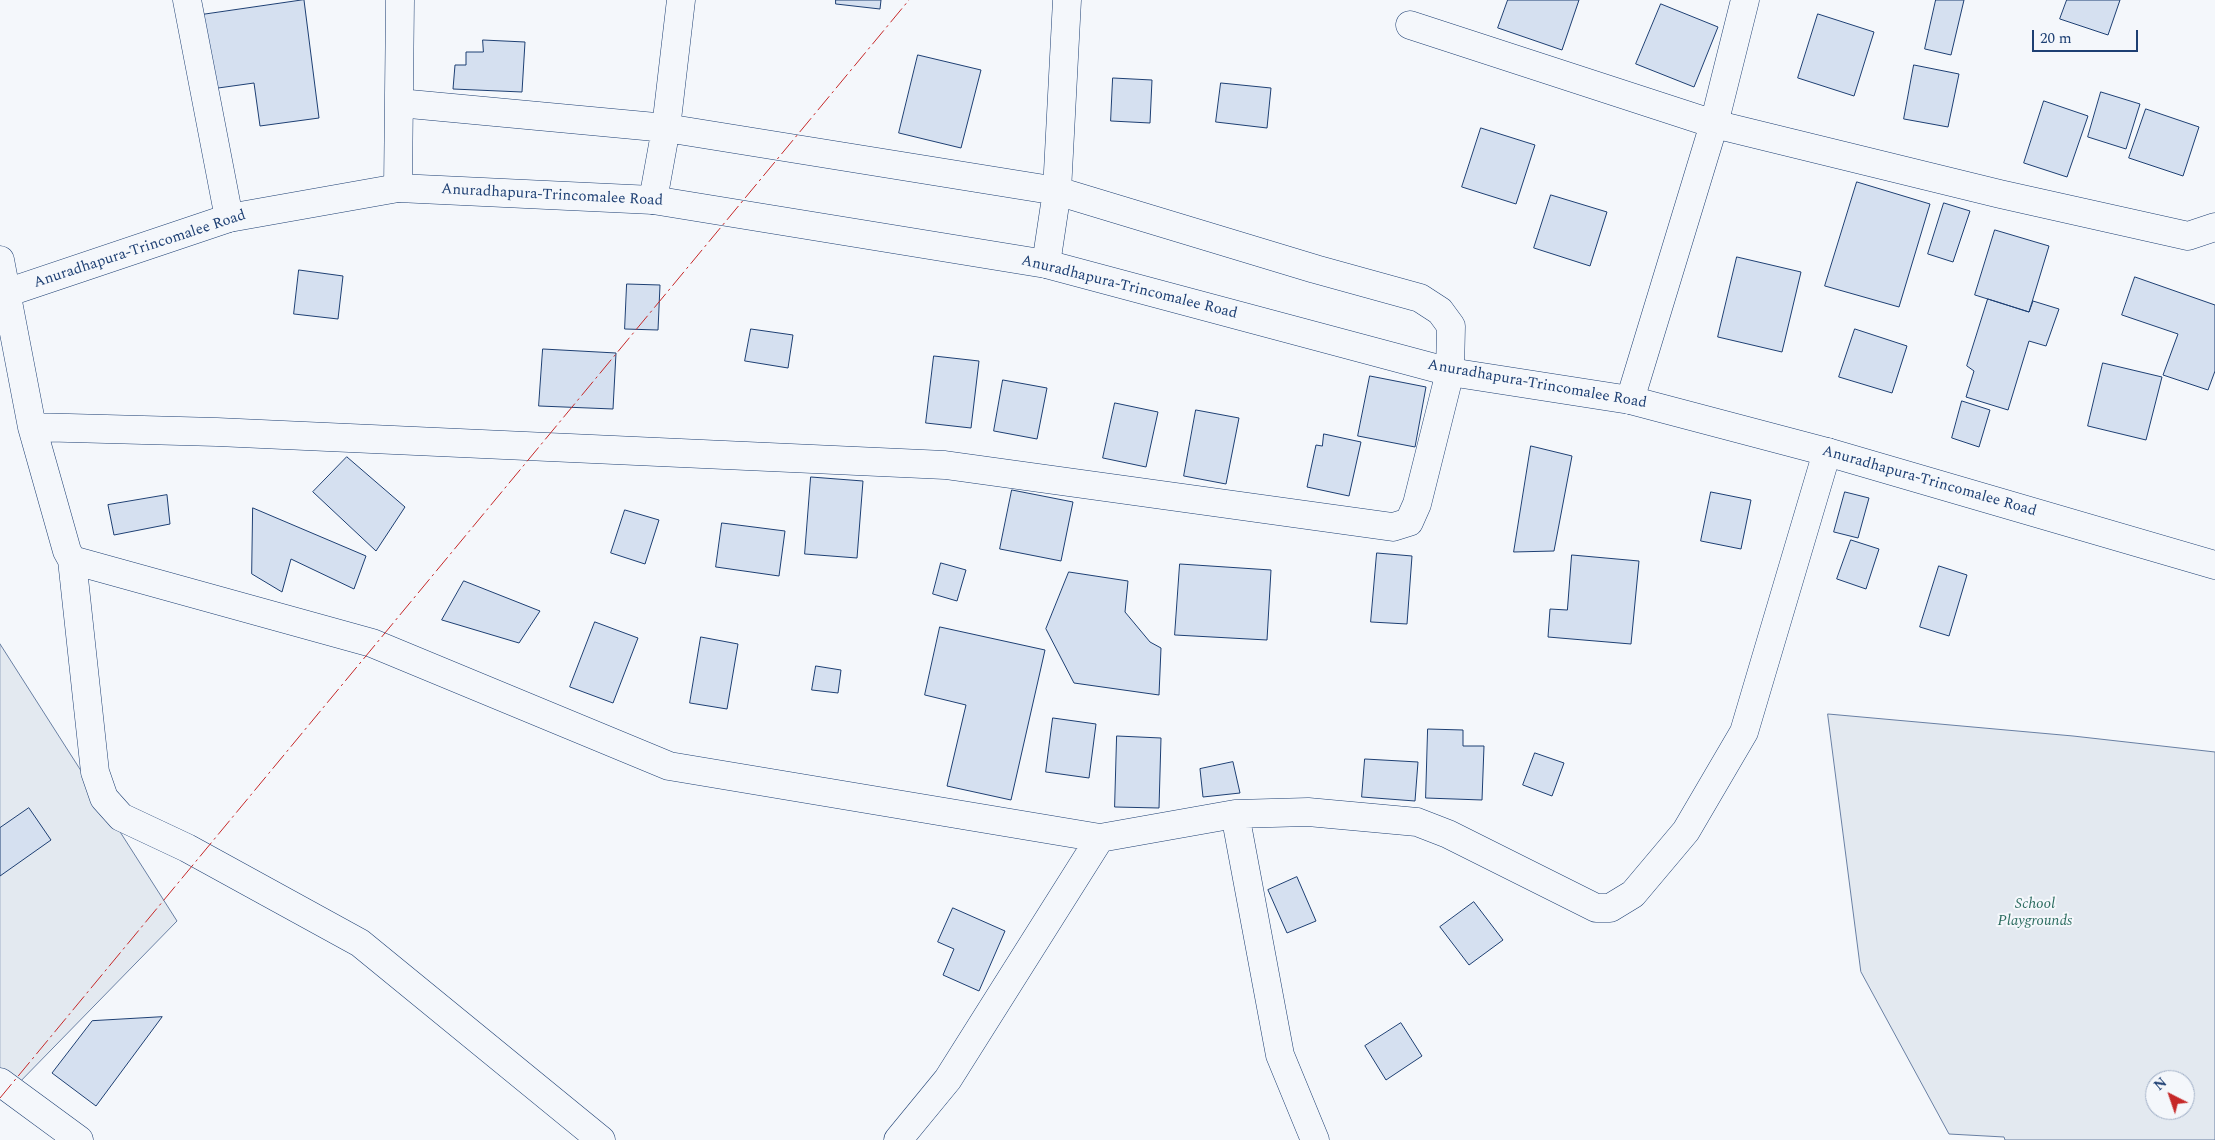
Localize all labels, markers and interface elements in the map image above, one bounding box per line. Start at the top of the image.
scale bar [2035,20,2141,52]
text: 20 m [2040,27,2072,50]
street label: Anuradhapura-Trincomalee Road [441,181,663,211]
street label: Anuradhapura-Trincomalee Road [32,207,248,293]
street label: Anuradhapura-Trincomalee Road [1019,252,1239,324]
street label: Anuradhapura-Trincomalee Road [1426,357,1648,413]
street label: Anuradhapura-Trincomalee Road [1820,443,2038,521]
park label: School Playgrounds [1998,896,2072,931]
north arrow [2145,1070,2195,1120]
text: N [2149,1072,2172,1096]

